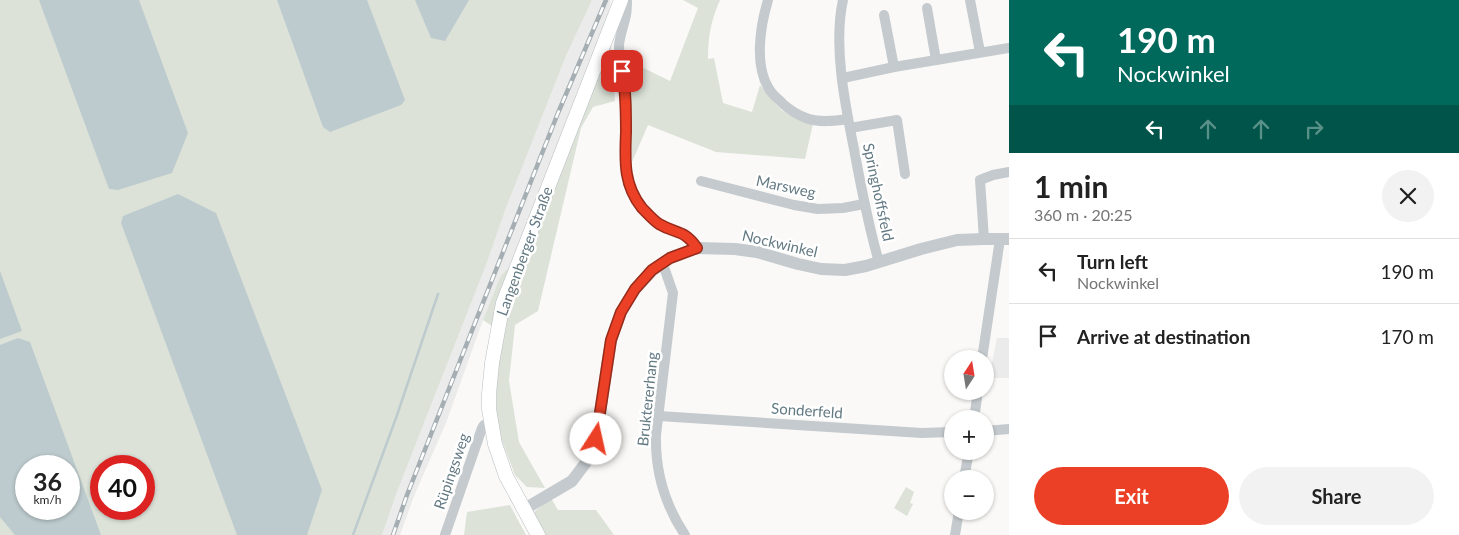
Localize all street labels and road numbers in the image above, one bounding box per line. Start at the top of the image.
street label: Springhoffsfeld [860,141,898,243]
street label: Marsweg [755,171,818,201]
street label: Langenberger Straße [492,184,556,318]
street label: Nockwinkel [741,226,819,260]
street label: Bruktererhang [633,351,661,447]
street label: Sonderfeld [771,399,843,421]
street label: Rüpingsweg [430,430,473,512]

